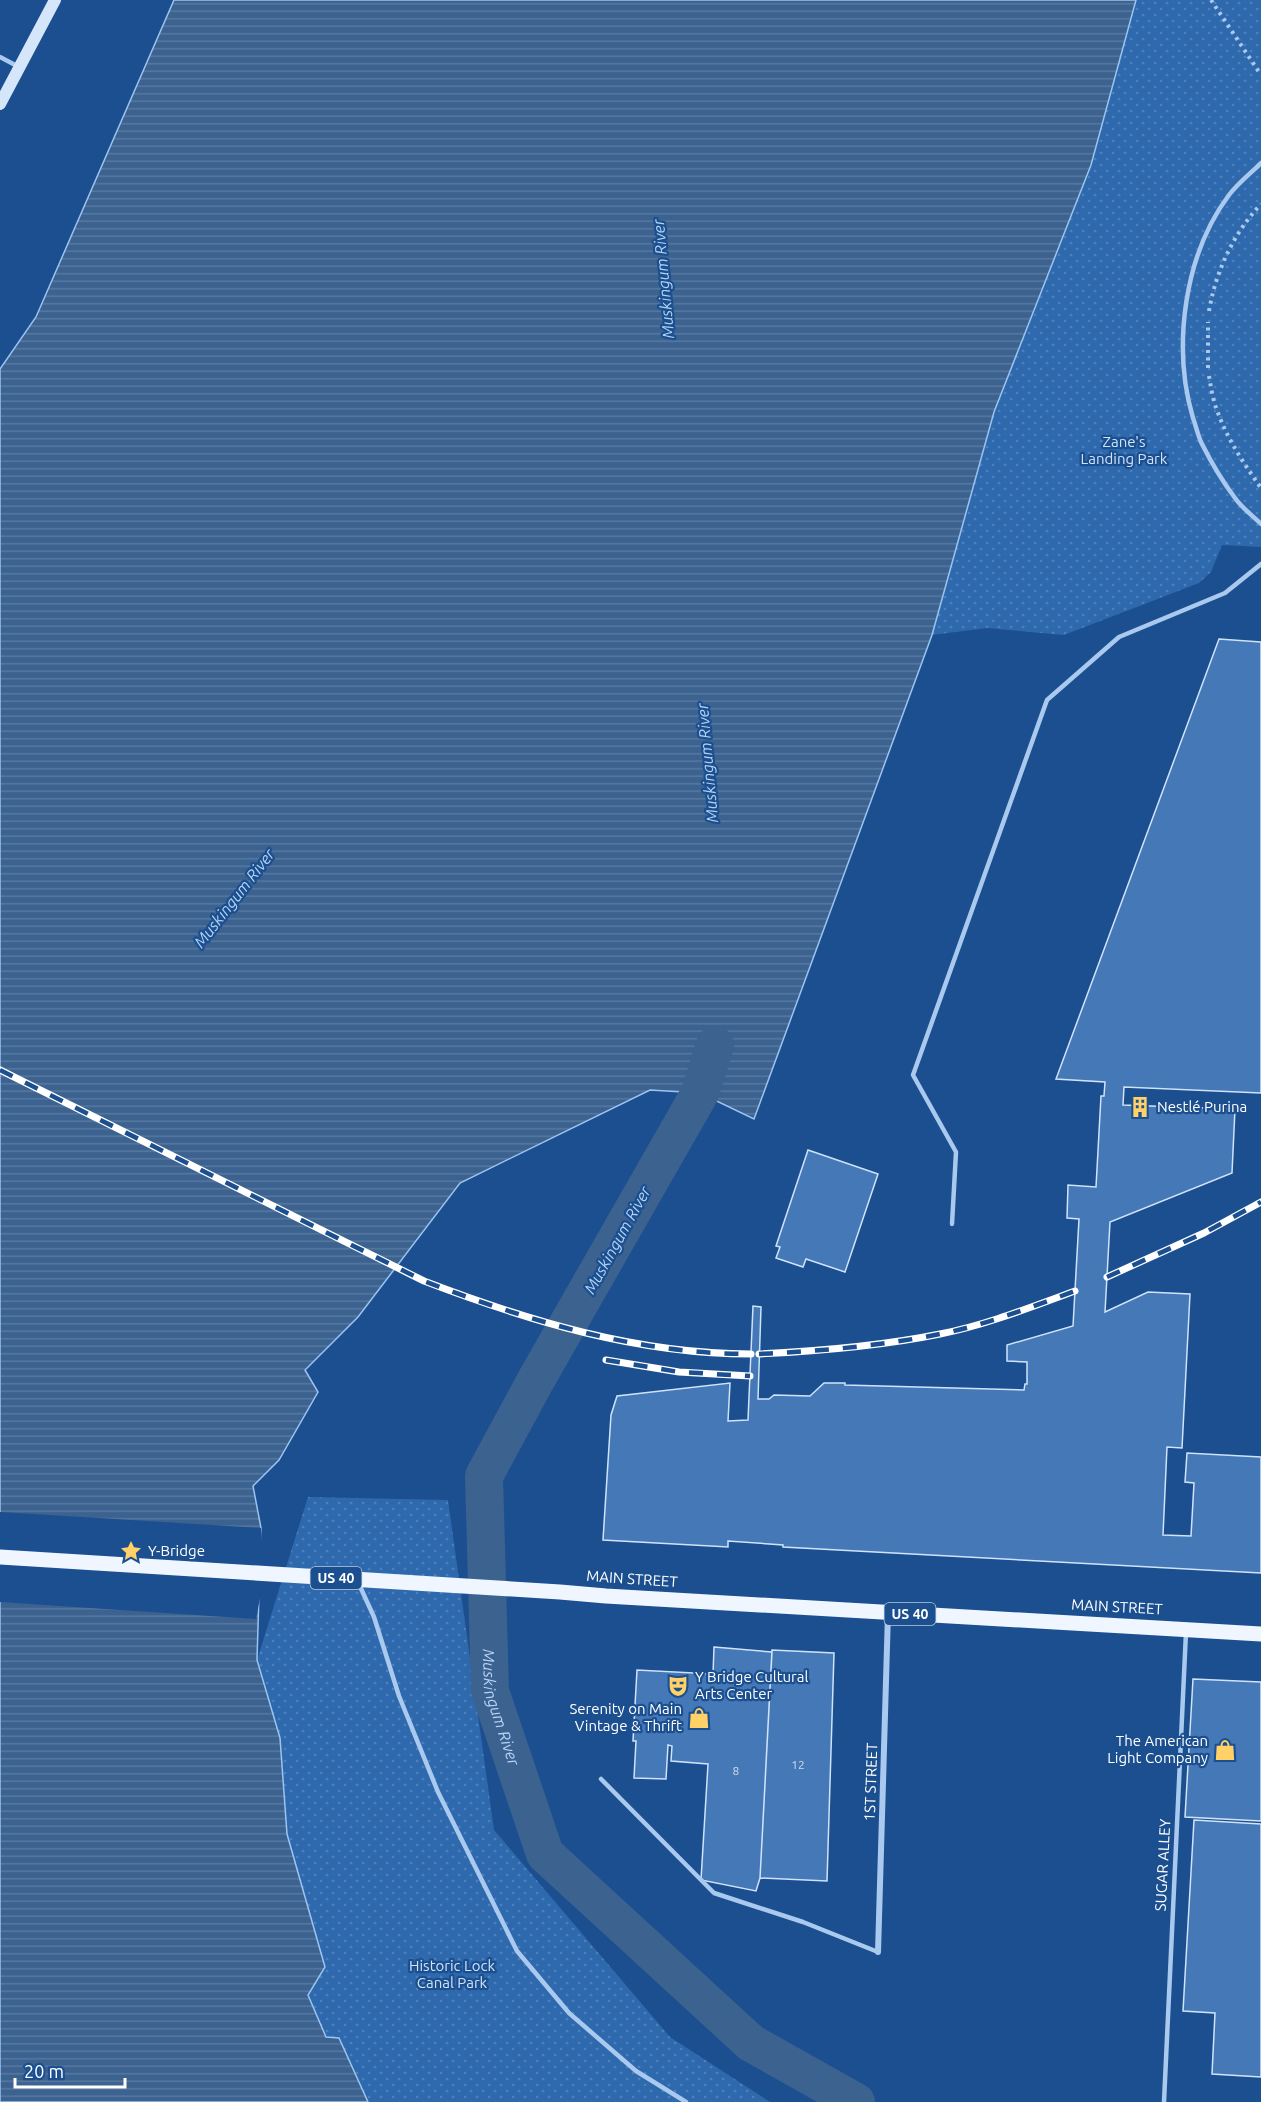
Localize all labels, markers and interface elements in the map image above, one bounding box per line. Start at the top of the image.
water label: Muskingum River [649,218,677,340]
park label: Zane's Landing Park [1081,433,1168,467]
water label: Muskingum River [693,702,721,824]
water label: Muskingum River [190,845,279,951]
building icon: Nestlé Purina [1128,1095,1152,1119]
place label: Nestlé Purina [1157,1098,1247,1115]
water label: Muskingum River [580,1182,654,1297]
place icon: Y-Bridge [119,1539,143,1563]
place label: Y-Bridge [148,1542,205,1559]
road number: US 40 [310,1567,362,1589]
street label: MAIN STREET [586,1567,679,1590]
street label: MAIN STREET [1071,1596,1164,1617]
road number: US 40 [884,1603,936,1625]
water label: Muskingum River [480,1649,524,1769]
place label: Y Bridge Cultural Arts Center [695,1668,808,1702]
theatre icon: Y Bridge Cultural Arts Center [666,1674,690,1698]
place label: Serenity on Main Vintage & Thrift [569,1700,682,1734]
shop icon: Serenity on Main Vintage & Thrift [687,1706,711,1730]
place label: The American Light Company [1107,1732,1208,1766]
shop icon: The American Light Company [1213,1738,1237,1762]
street label: 1ST STREET [861,1742,880,1822]
house number: 12 [791,1758,805,1771]
house number: 8 [733,1764,740,1777]
street label: SUGAR ALLEY [1152,1818,1173,1912]
park label: Historic Lock Canal Park [409,1957,495,1991]
scale bar [15,2051,124,2089]
text: 20 m [24,2061,64,2081]

